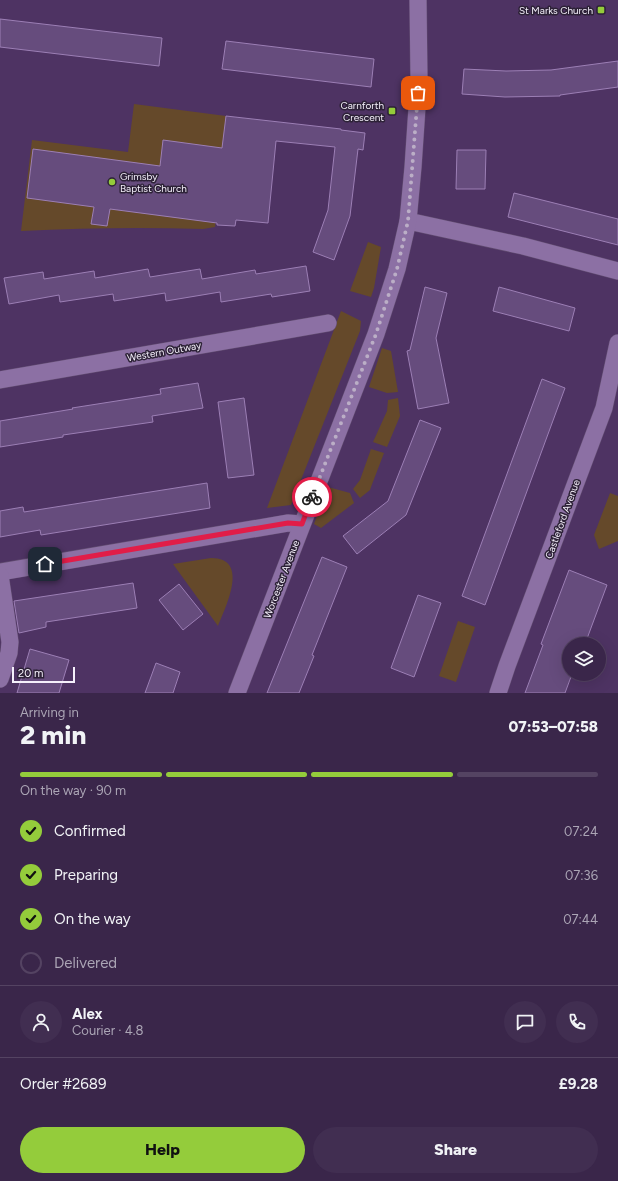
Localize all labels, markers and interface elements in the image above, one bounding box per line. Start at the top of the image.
place label: St Marks Church [519,4,593,17]
marker: St Marks Church [596,5,606,15]
pin [401,76,435,110]
icon: bag [407,82,429,104]
place label: Carnforth Crescent [341,99,384,124]
marker: Carnforth Crescent [387,106,397,116]
place label: Grimsby Baptist Church [120,170,187,195]
marker: Grimsby Baptist Church [107,177,117,187]
street label: Western Outway [126,338,203,364]
courier [292,477,332,517]
street label: Castleford Avenue [542,477,583,561]
icon: bike [301,486,323,508]
street label: Worcester Avenue [261,538,303,620]
pin [28,547,62,581]
icon: home [34,553,56,575]
map controls [562,637,606,681]
button: layers [562,637,606,681]
scale bar [12,665,75,684]
text: 20 m [18,667,43,680]
text: Arriving in [20,705,79,720]
text: 07:53–07:58 [508,718,598,736]
text: 2 min [20,719,86,751]
text: On the way · 90 m [20,783,126,798]
icon: check [20,820,42,842]
text: Confirmed [54,822,126,840]
text: 07:24 [564,824,598,839]
icon: check [20,864,42,886]
text: Preparing [54,866,118,884]
text: 07:36 [565,868,598,883]
icon: check [20,908,42,930]
text: On the way [54,910,131,928]
text: 07:44 [563,912,598,927]
text: Delivered [54,954,117,972]
button: person [20,1001,62,1043]
button: chat [504,1001,546,1043]
button: phone [556,1001,598,1043]
text: Alex [72,1005,102,1023]
text: Courier · 4.8 [72,1023,144,1038]
text: Order #2689 [20,1075,106,1093]
text: £9.28 [559,1075,598,1093]
button: Help [20,1127,305,1173]
button: Share [313,1127,598,1173]

